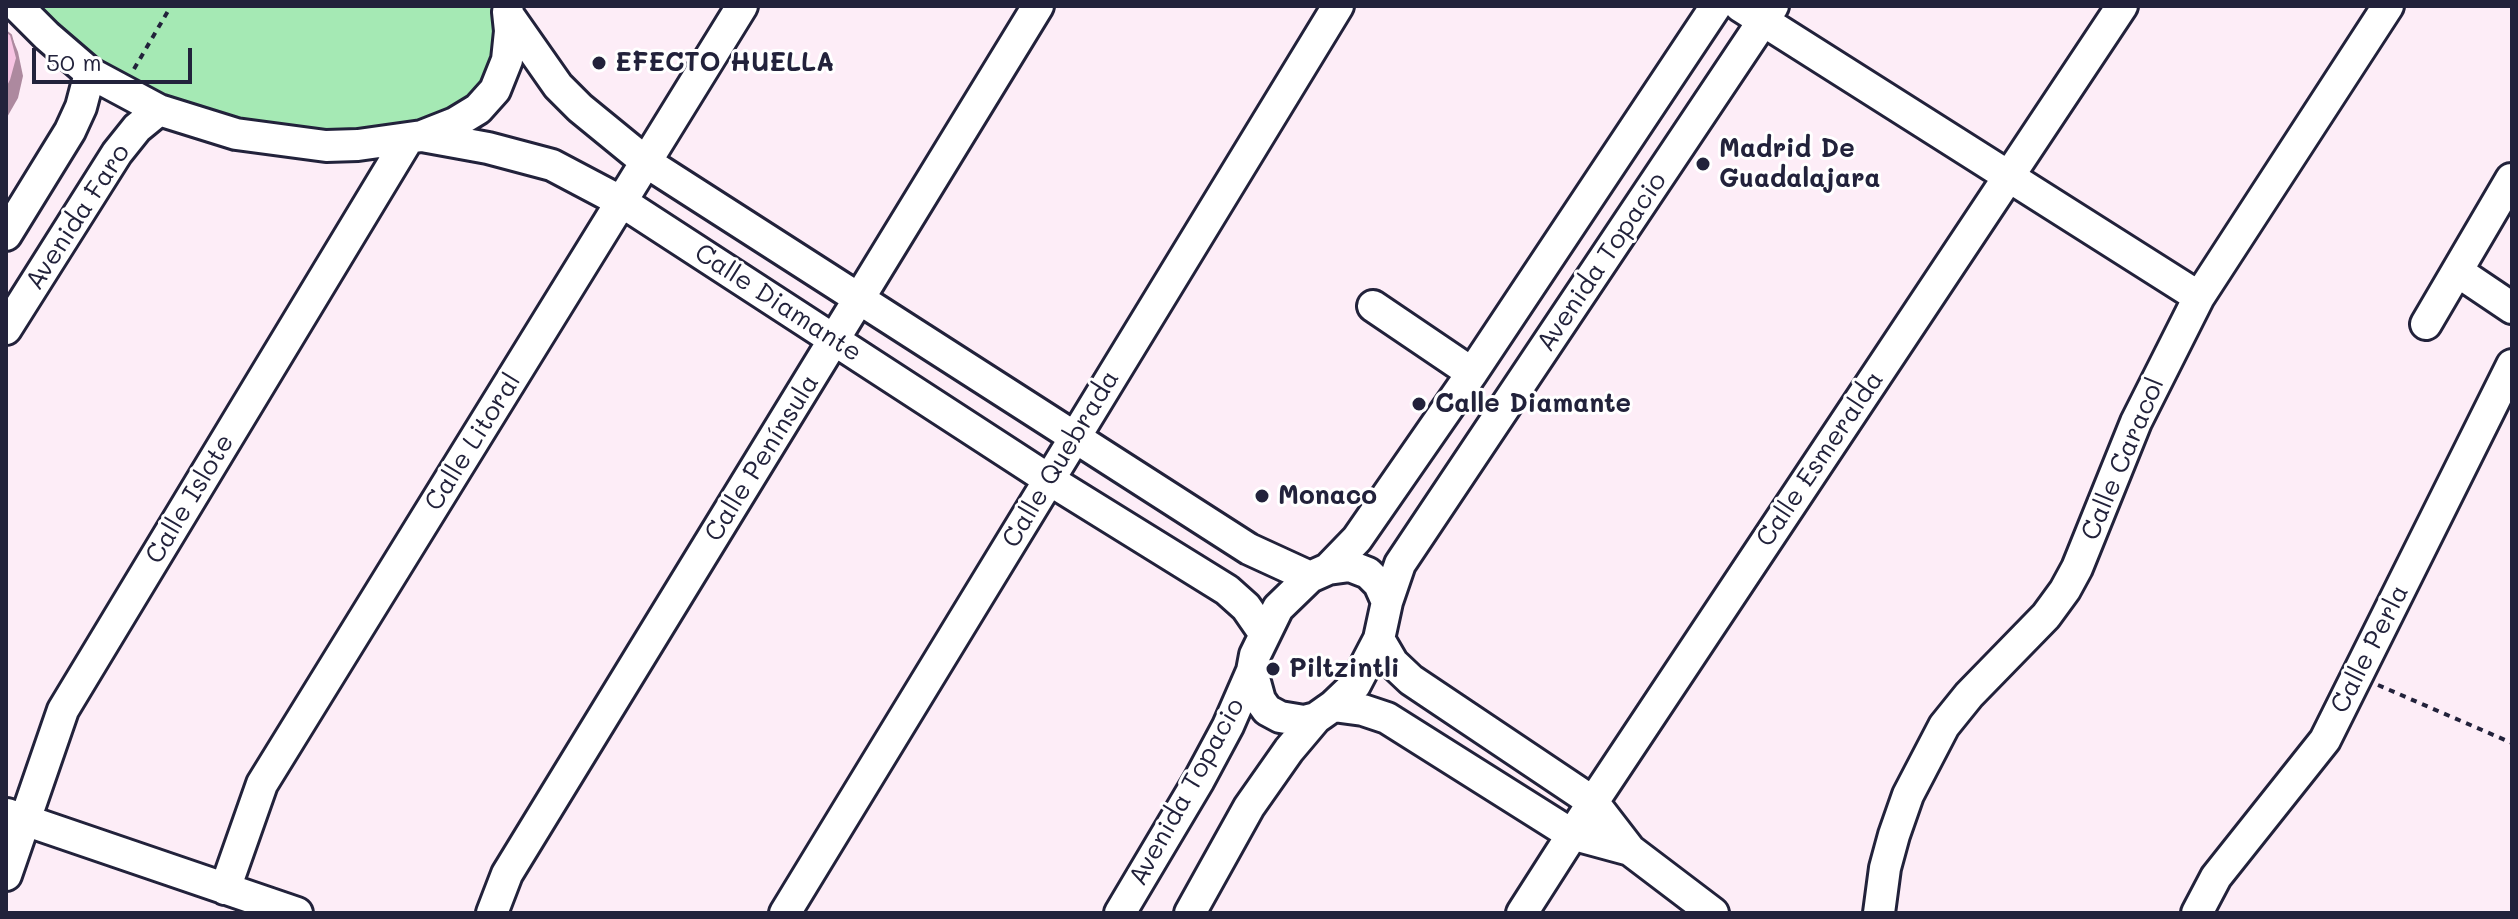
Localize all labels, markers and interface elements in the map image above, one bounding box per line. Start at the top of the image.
scale bar [36,32,196,82]
text: 50 m [46,46,102,77]
place label: EFECTO HUELLA [615,47,834,79]
marker: EFECTO HUELLA [590,54,608,72]
place label: Madrid De Guadalajara [1719,133,1881,194]
street label: Avenida Faro [19,138,137,296]
marker: Madrid De Guadalajara [1694,155,1712,173]
street label: Avenida Topacio [1531,166,1673,358]
street label: Calle Diamante [689,237,867,369]
street label: Calle Quebrada [996,365,1126,553]
street label: Calle Esmeralda [1750,365,1890,553]
street label: Calle Litoral [418,367,528,517]
street label: Calle Península [698,369,826,547]
street label: Calle Caracol [2075,373,2171,545]
place label: Calle Diamante [1435,388,1631,420]
marker: Calle Diamante [1410,395,1428,413]
street label: Calle Islote [139,429,241,569]
place label: Monaco [1278,480,1377,512]
marker: Monaco [1253,487,1271,505]
street label: Calle Perla [2324,580,2416,718]
place label: Piltzintli [1289,653,1400,685]
marker: Piltzintli [1264,660,1282,678]
street label: Avenida Topacio [1123,693,1251,891]

